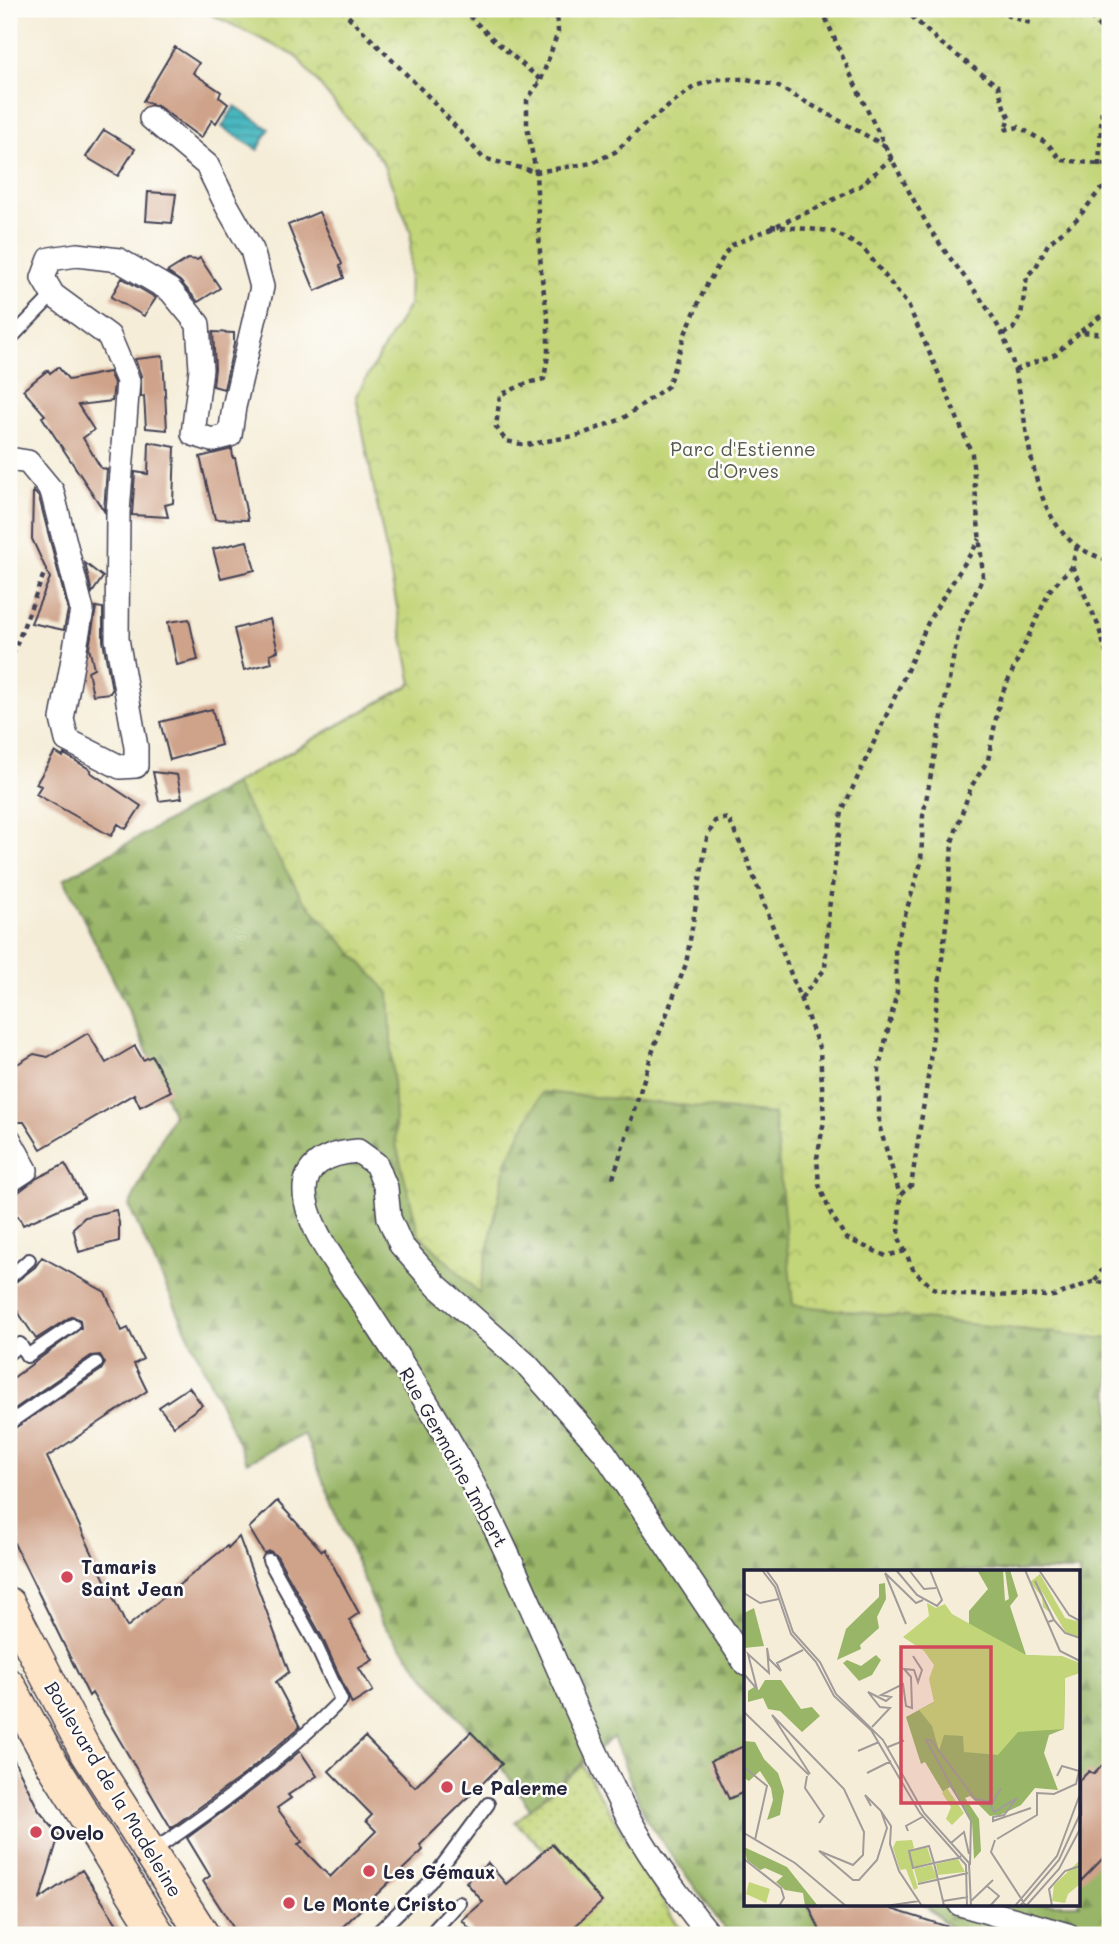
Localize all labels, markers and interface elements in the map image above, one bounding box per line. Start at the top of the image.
park label: Parc d'Estienne d'Orves [670,436,816,483]
street label: Rue Germaine Imbert [394,1363,514,1551]
place label: Tamaris Saint Jean [81,1554,184,1601]
marker: Tamaris Saint Jean [59,1569,75,1585]
inset map [744,1570,1080,1906]
street label: Boulevard de la Madeleine [40,1676,188,1902]
place label: Le Palerme [461,1775,568,1800]
marker: Le Palerme [439,1779,455,1795]
place label: Ovelo [50,1820,104,1845]
marker: Ovelo [28,1824,44,1840]
place label: Les Gémaux [383,1859,495,1884]
marker: Les Gémaux [361,1863,377,1879]
place label: Le Monte Cristo [303,1891,457,1916]
marker: Le Monte Cristo [281,1895,297,1911]

